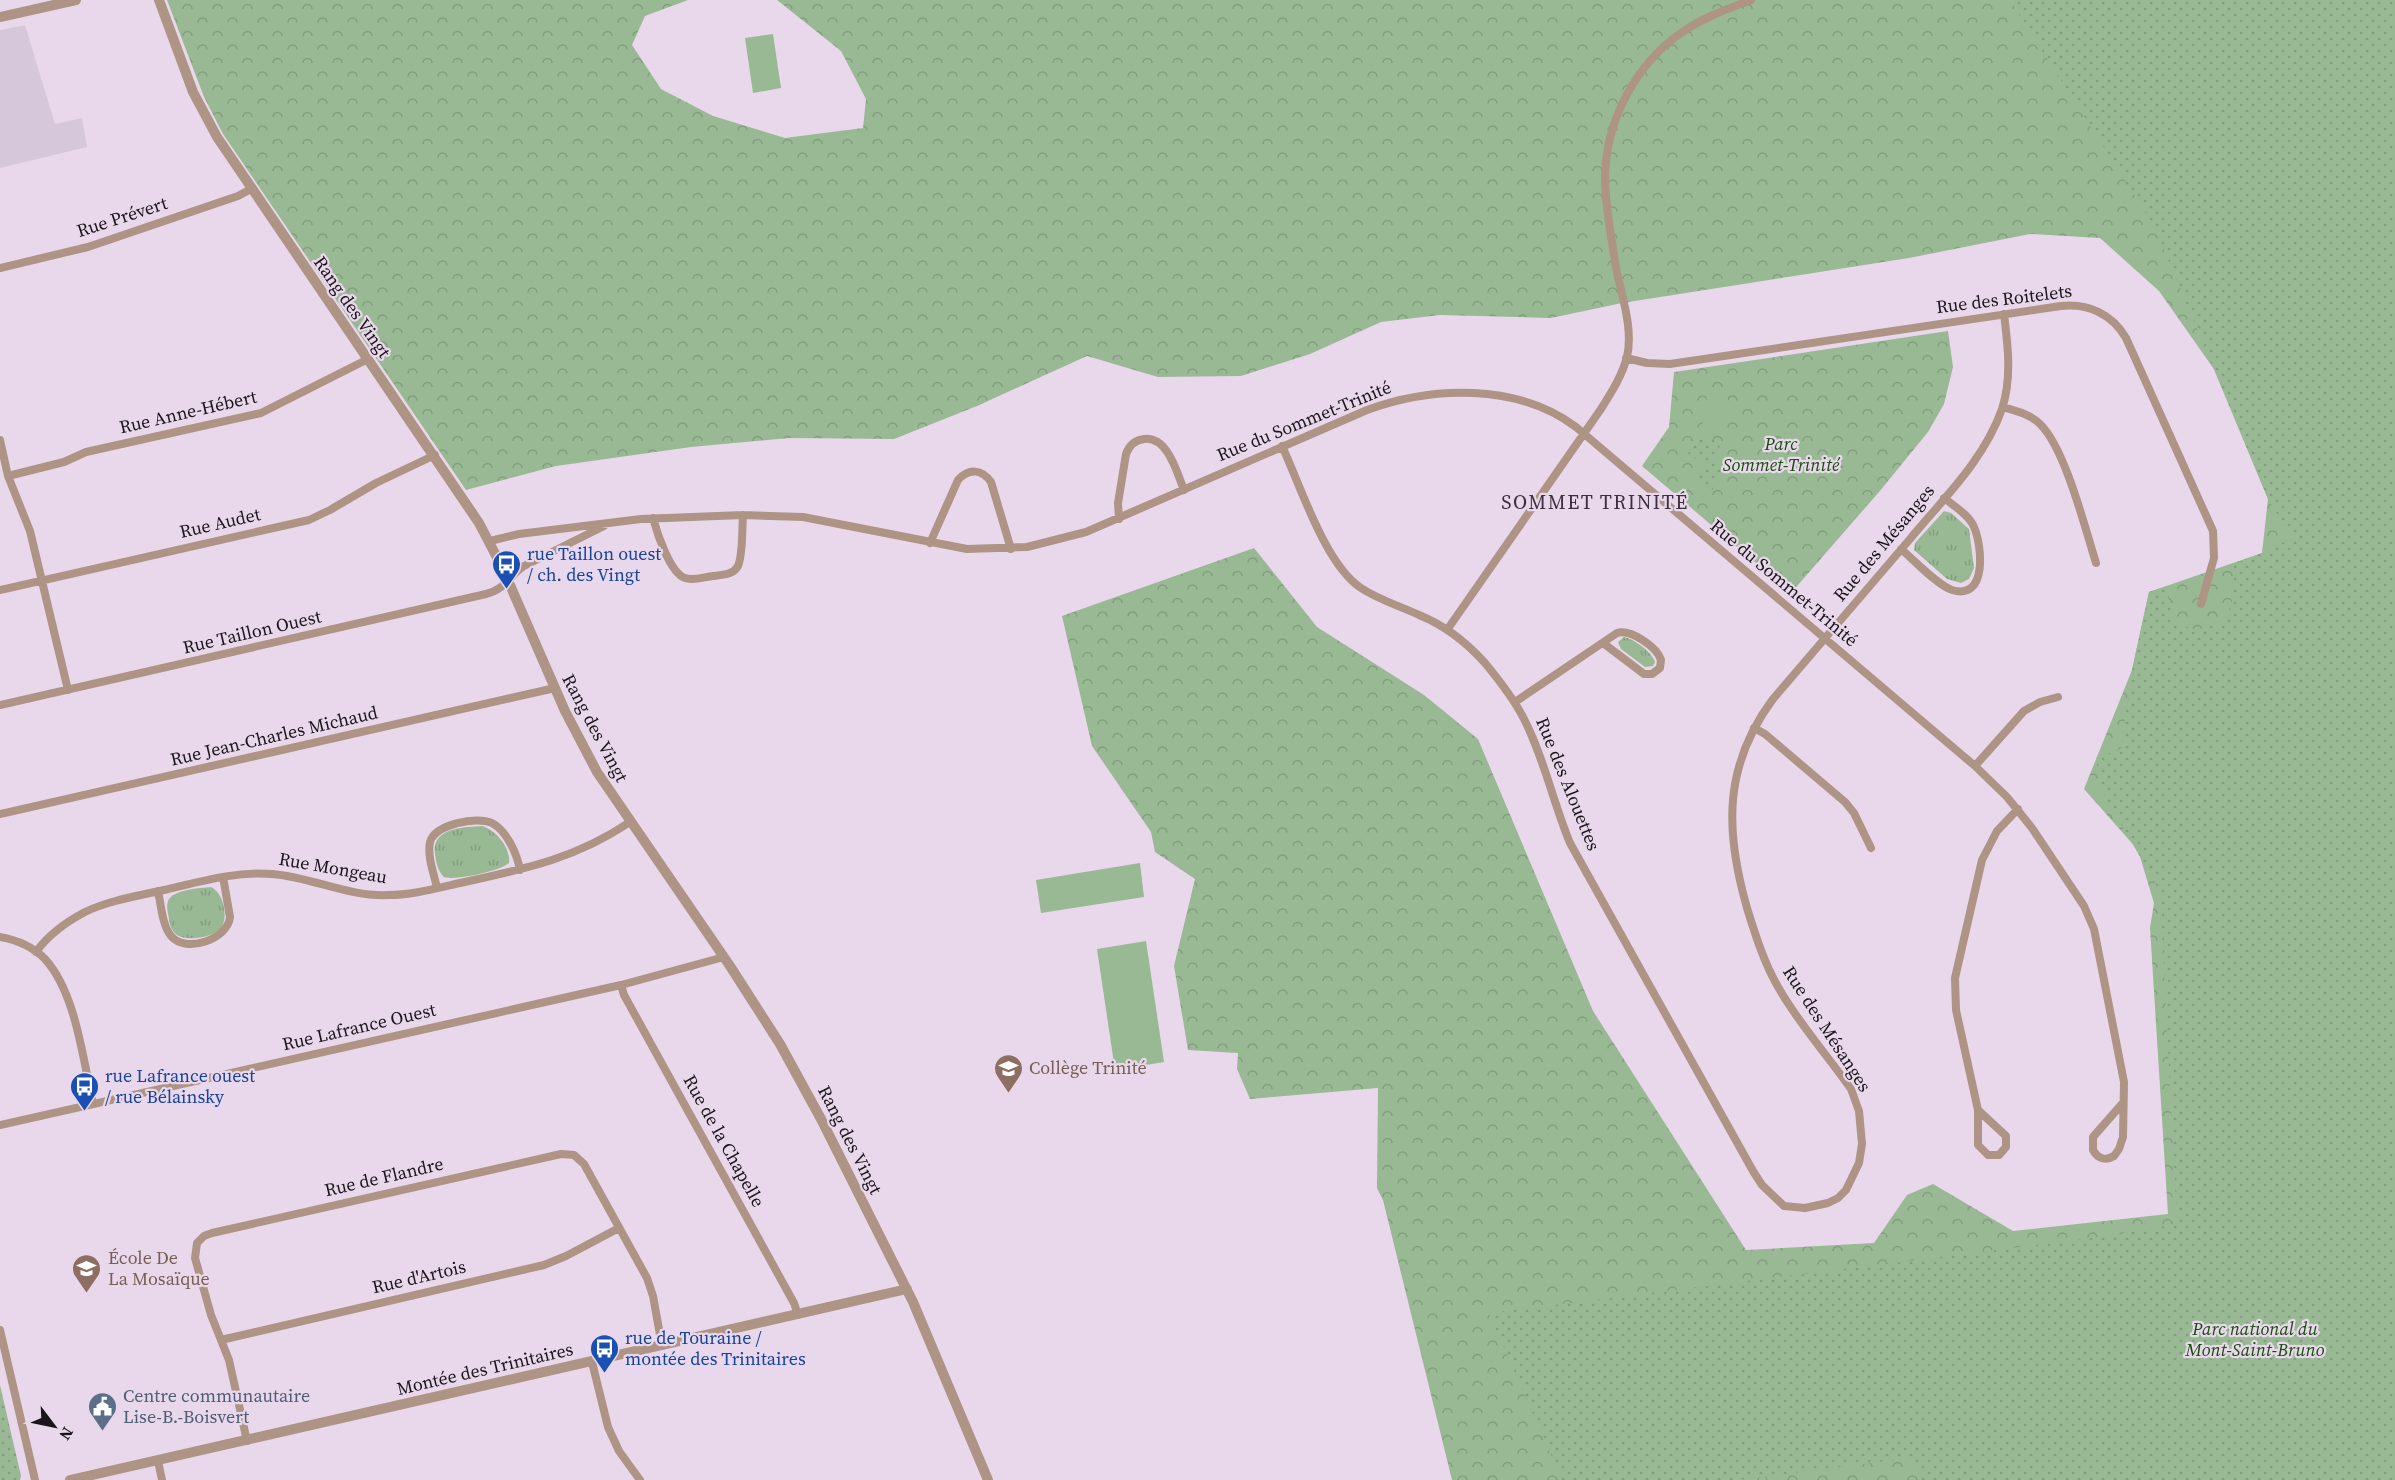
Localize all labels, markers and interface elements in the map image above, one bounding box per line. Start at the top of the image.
street label: Rue Prévert [73,190,170,243]
street label: Rang des Vingt [308,251,397,363]
street label: Rue des Roitelets [1935,278,2073,319]
street label: Rue du Sommet-Trinité [1213,374,1395,467]
street label: Rue Anne-Hébert [117,384,259,439]
park label: Parc Sommet-Trinité [1723,431,1841,477]
street label: Rue des Mésanges [1827,479,1940,606]
district label: SOMMET TRINITÉ [1501,488,1689,516]
street label: Rue Audet [177,501,263,544]
street label: Rue du Sommet-Trinité [1705,513,1864,652]
place label: rue Taillon ouest / ch. des Vingt [527,541,661,587]
bus stop icon: rue Taillon ouest / ch. des Vingt [490,548,522,590]
street label: Rue Taillon Ouest [180,603,324,660]
street label: Rang des Vingt [556,669,635,786]
street label: Rue Jean-Charles Michaud [168,699,380,772]
street label: Rue des Alouettes [1530,713,1607,854]
street label: Rue Mongeau [277,846,389,889]
street label: Rue des Mésanges [1777,961,1878,1097]
street label: Rue Lafrance Ouest [280,997,438,1056]
school or university icon: Collège Trinité [992,1052,1024,1094]
place label: Collège Trinité [1029,1055,1147,1080]
place label: rue Lafrance ouest / rue Bélainsky [105,1063,255,1109]
bus stop icon: rue Lafrance ouest / rue Bélainsky [68,1070,100,1112]
street label: Rue de la Chapelle [678,1070,771,1211]
street label: Rang des Vingt [812,1081,889,1199]
street label: Rue de Flandre [322,1151,446,1202]
place label: École De La Mosaïque [108,1245,210,1291]
school or university icon: École De La Mosaïque [71,1252,103,1294]
street label: Rue d'Artois [369,1254,468,1299]
park label: Parc national du Mont-Saint-Bruno [2184,1316,2325,1362]
place label: rue de Touraine / montée des Trinitaires [625,1325,806,1371]
bus stop icon: rue de Touraine / montée des Trinitaires [588,1332,620,1374]
street label: Montée des Trinitaires [394,1336,576,1401]
place label: Centre communautaire Lise-B.-Boisvert [123,1383,310,1429]
public building icon: Centre communautaire Lise-B.-Boisvert [86,1390,118,1432]
north arrow [24,1396,84,1456]
text: N [54,1423,79,1445]

